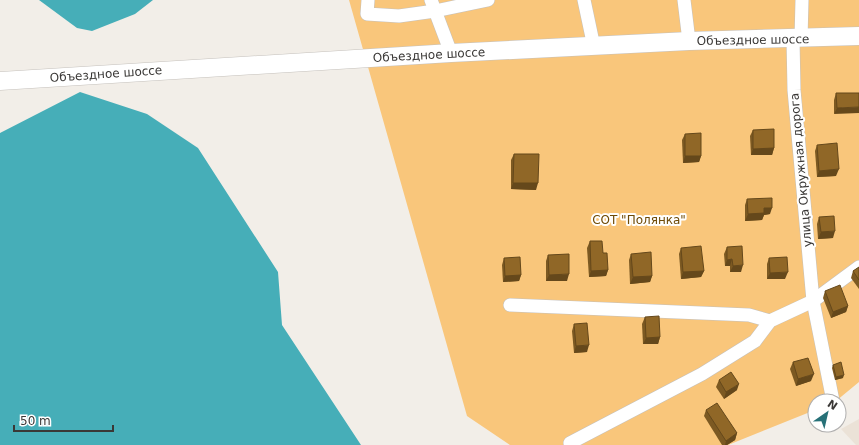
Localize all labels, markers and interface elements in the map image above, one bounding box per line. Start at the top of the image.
street label: Объездное шоссе [697,32,809,48]
street label: Объездное шоссе [372,45,486,65]
street label: Объездное шоссе [49,63,163,85]
street label: улица Окружная дорога [787,92,815,248]
park label: СОТ "Полянка" [592,213,686,227]
north arrow [807,393,847,433]
text: N [825,397,840,413]
scale bar [14,407,113,433]
text: 50 m [20,414,51,428]

